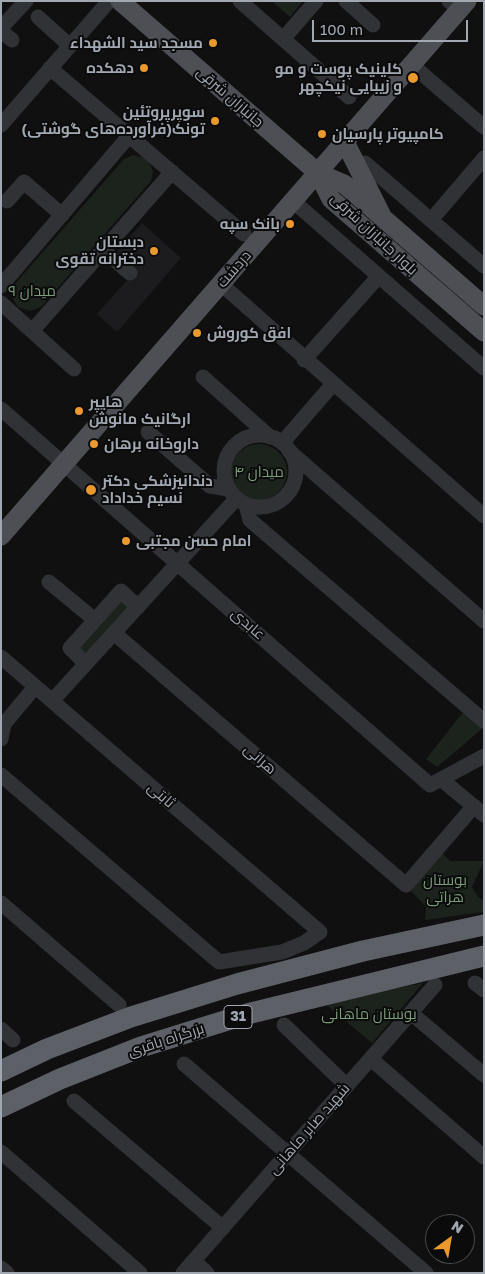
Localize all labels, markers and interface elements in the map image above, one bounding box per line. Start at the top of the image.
scale bar [315,10,471,42]
text: 100 m [320,20,363,38]
place label: مسجد سید الشهداء [70,34,203,52]
marker: مسجد سید الشهداء [207,37,219,49]
place label: دهکده [86,59,134,77]
place label: کلینیک پوست و مو و زیبایی نیکچهر [275,60,402,95]
marker: دهکده [138,62,150,74]
street label: جانبازان شرقی [193,63,267,131]
marker: کلینیک پوست و مو و زیبایی نیکچهر [406,71,420,85]
place label: سوپرپروتئین تونک(فرآورده‌های گوشتی) [21,103,205,138]
marker: سوپرپروتئین تونک(فرآورده‌های گوشتی) [209,115,221,127]
place label: کامپیوتر پارسیان [332,125,444,143]
marker: کامپیوتر پارسیان [316,128,328,140]
street label: بلوار جانبازان شرقی [327,189,421,279]
place label: بانک سپه [220,215,280,233]
marker: بانک سپه [284,218,296,230]
place label: دبستان دخترانه تقوی [56,233,144,268]
marker: دبستان دخترانه تقوی [148,245,160,257]
street label: دردشت [213,247,255,291]
park label: میدان ۹ [8,282,56,300]
place label: افق کوروش [207,324,291,342]
marker: افق کوروش [191,327,203,339]
place label: هایپر ارگانیک مانوش [89,393,191,428]
marker: هایپر ارگانیک مانوش [73,405,85,417]
place label: داروخانه برهان [104,435,199,453]
marker: داروخانه برهان [88,438,100,450]
park label: میدان ۴ [234,463,284,481]
place label: دندانپزشکی دکتر نسیم خداداد [102,472,213,507]
marker: دندانپزشکی دکتر نسیم خداداد [84,483,98,497]
place label: امام حسن مجتبی [136,532,252,550]
marker: امام حسن مجتبی [120,535,132,547]
street label: عابدی [227,604,269,644]
street label: هراتی [240,740,280,778]
street label: ثابتی [144,778,178,812]
park label: بوستان هراتی [423,871,467,906]
park label: بوستان ماهانی [321,1005,417,1023]
road number: 31 [224,1006,252,1028]
street label: بزرگراه باقری [126,1019,206,1061]
street label: شهید صابر ماهانی [264,1080,354,1178]
north arrow [425,1214,475,1264]
text: N [449,1217,467,1237]

